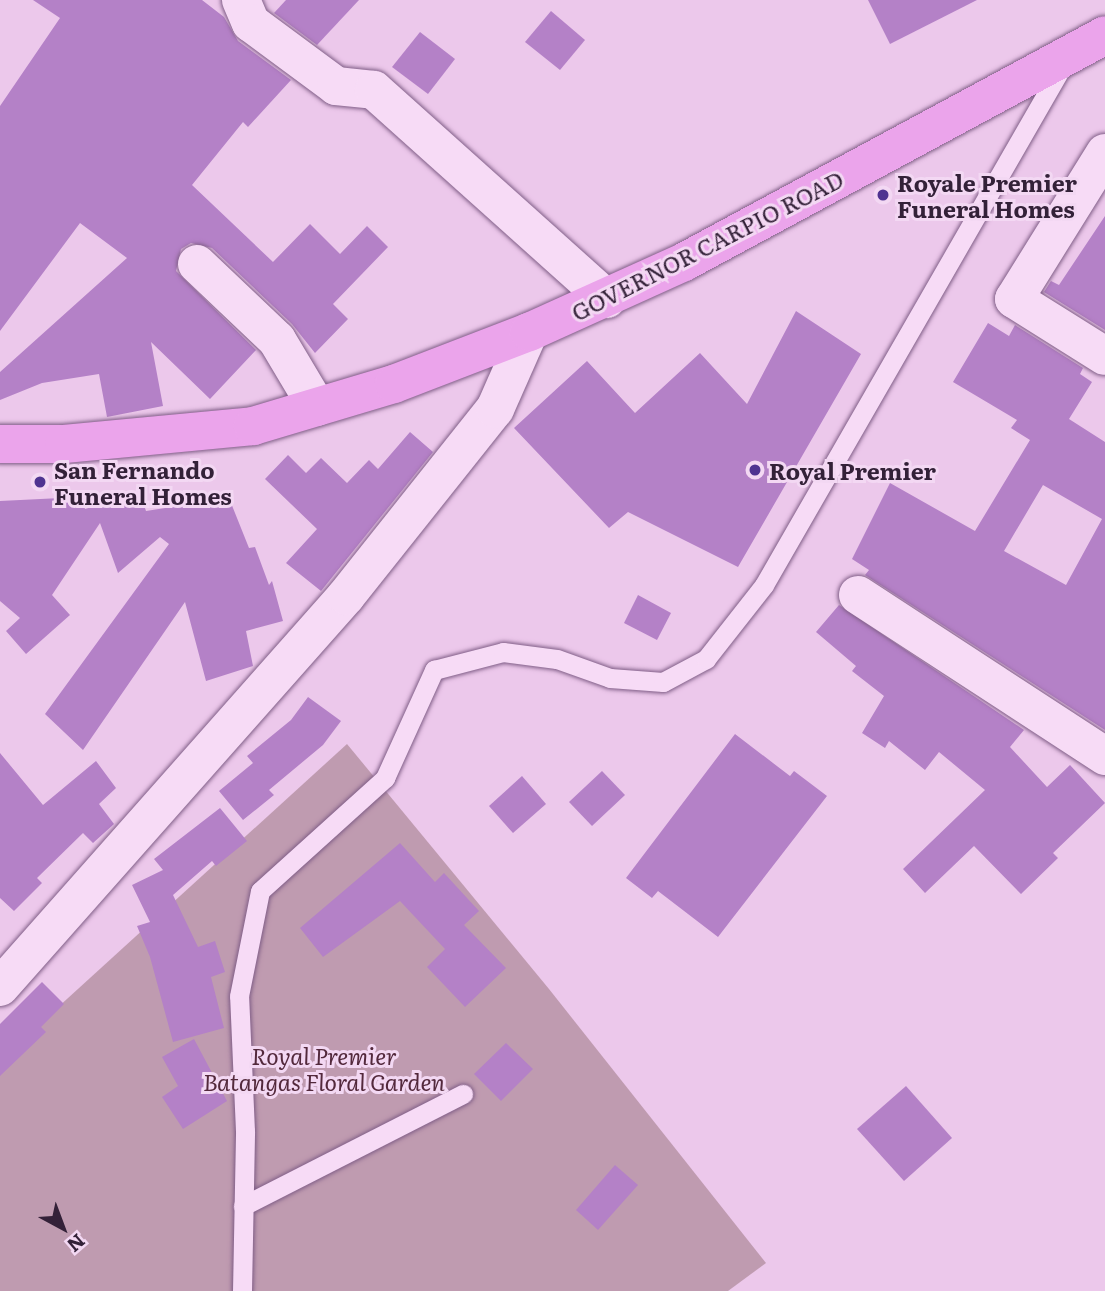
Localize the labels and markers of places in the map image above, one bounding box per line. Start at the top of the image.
place label: Royale Premier Funeral Homes [897,168,1077,222]
marker: Royale Premier Funeral Homes [875,187,891,203]
place label: San Fernando Funeral Homes [54,455,232,509]
place label: Royal Premier [769,456,936,484]
marker: Royal Premier [747,462,763,478]
marker: San Fernando Funeral Homes [32,474,48,490]

